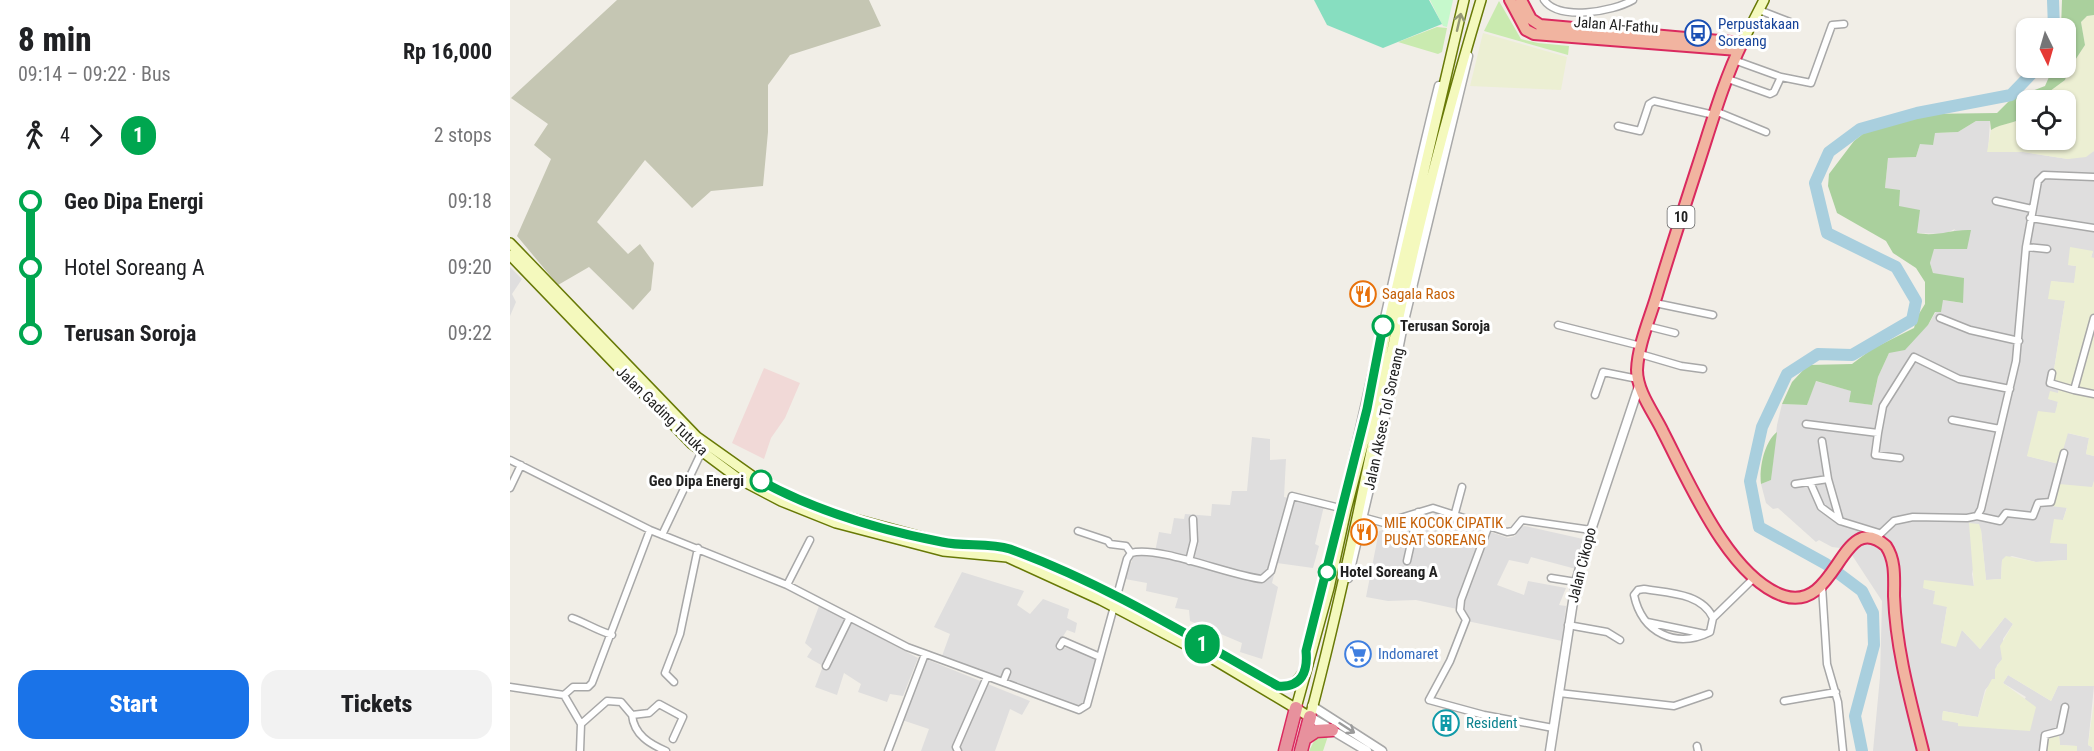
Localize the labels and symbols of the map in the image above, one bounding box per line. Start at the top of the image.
one-way arrow [1454,13,1465,32]
street label: Jalan Al-Fathu [1573,13,1659,37]
place label: Perpustakaan Soreang [1718,15,1799,50]
bus stop icon: Perpustakaan Soreang [1683,18,1713,48]
north arrow [2016,18,2076,78]
road number: 10 [1668,206,1694,228]
restaurant icon: Sagala Raos [1348,279,1378,309]
place label: Sagala Raos [1382,285,1455,303]
marker: Terusan Soroja [1372,315,1394,337]
place label: Terusan Soroja [1400,317,1490,335]
street label: Jalan Akses Tol Soreang [1360,346,1408,492]
street label: Jalan Gading Tutuka [612,363,712,459]
marker: Geo Dipa Energi [750,470,772,492]
place label: Geo Dipa Energi [649,472,744,490]
place label: MIE KOCOK CIPATIK PUSAT SOREANG [1384,514,1504,549]
restaurant icon: MIE KOCOK CIPATIK PUSAT SOREANG [1349,517,1379,547]
street label: Jalan Cikopo [1564,525,1600,605]
marker: Hotel Soreang A [1318,563,1336,581]
place label: Hotel Soreang A [1340,563,1438,581]
line badge: 1 [1182,624,1222,664]
supermarket icon: Indomaret [1343,639,1373,669]
place label: Indomaret [1378,645,1438,663]
building icon: Resident [1431,708,1461,738]
place label: Resident [1466,714,1517,732]
one-way arrow [1338,723,1355,735]

